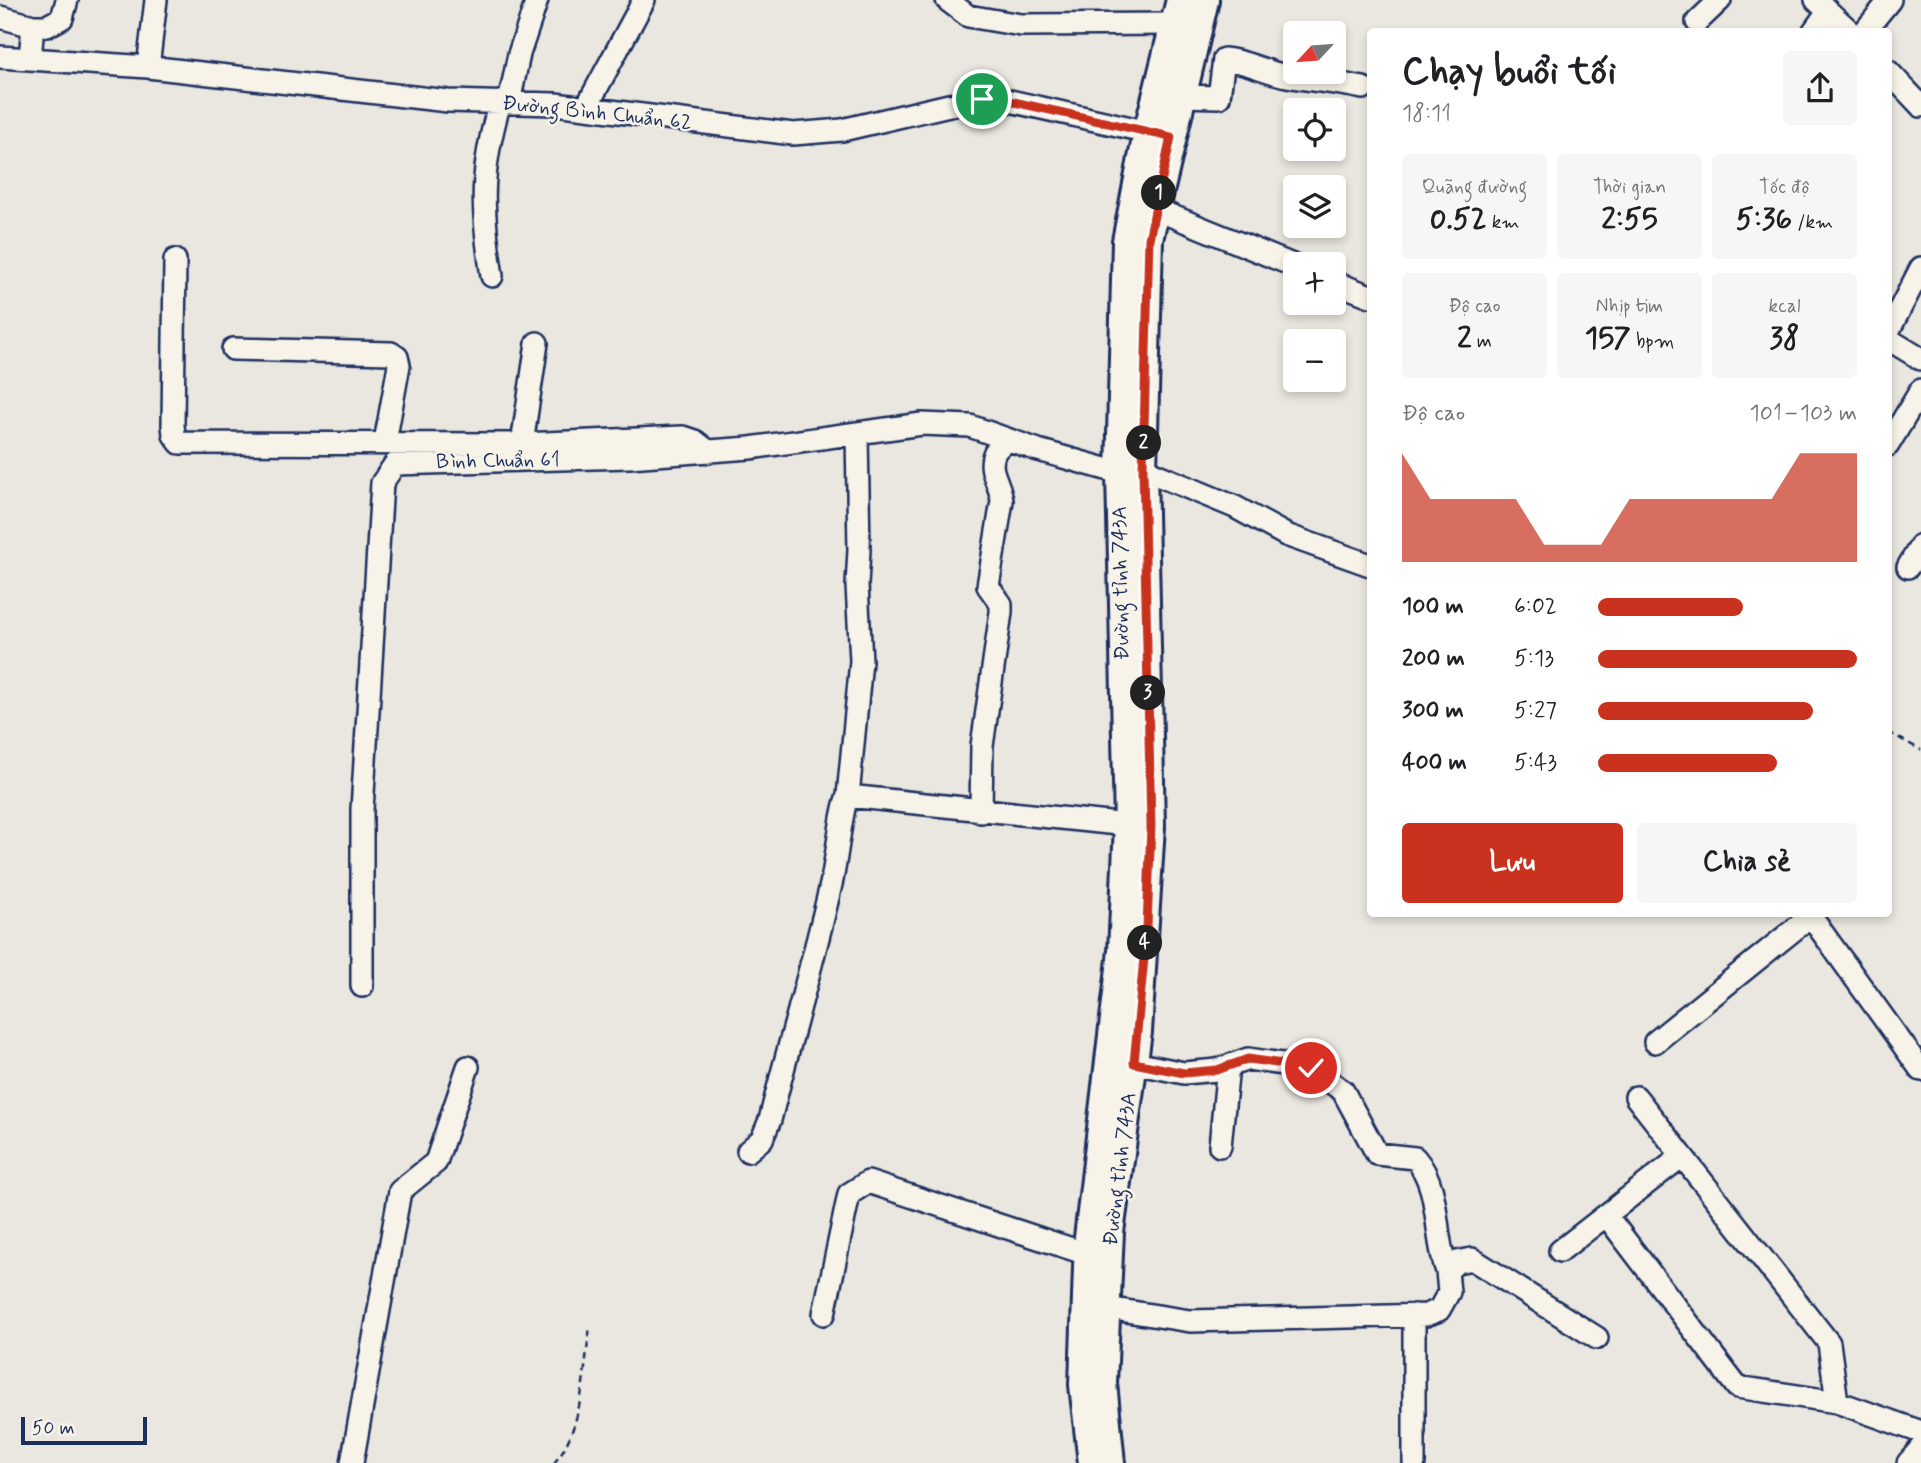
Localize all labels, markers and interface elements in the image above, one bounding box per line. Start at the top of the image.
north arrow [1283,21,1346,84]
map controls [1283,21,1346,392]
text: Chạy buổi tối [1402,48,1616,97]
button: share [1783,51,1857,125]
pin [952,69,1012,129]
icon: arrive [963,80,1001,118]
street label: Đường Bình Chuẩn 62 [501,89,693,139]
button: locate [1283,98,1346,161]
text: 18:11 [1402,99,1451,129]
button: layers [1283,175,1346,238]
text: Quãng đường [1422,175,1527,200]
text: Thời gian [1593,175,1666,200]
text: Tốc độ [1759,175,1810,200]
pin: 1 [1142,176,1176,210]
text: 1 [1154,180,1163,205]
text: 0.52 [1430,200,1487,239]
text: 2:55 [1601,200,1658,239]
text: 5:36 [1736,200,1792,239]
text: km [1487,210,1519,235]
text: /km [1792,210,1833,235]
button: + [1283,252,1346,315]
text: Độ cao [1448,294,1501,319]
text: Nhịp tim [1596,294,1663,319]
text: kcal [1769,294,1800,319]
text: 2 [1457,319,1472,358]
text: 157 [1585,319,1631,358]
text: 38 [1770,319,1800,358]
button: − [1283,329,1346,392]
text: m [1472,329,1492,354]
text: bpm [1631,329,1674,354]
text: Độ cao [1402,399,1465,429]
text: 101–103 m [1750,399,1857,429]
pin: 2 [1126,426,1162,460]
text: 2 [1139,430,1148,455]
street label: Bình Chuẩn 61 [436,446,560,476]
street label: Đường tỉnh 743A [1106,506,1138,660]
text: 100 m [1402,592,1464,622]
text: 6:02 [1514,592,1557,622]
text: 200 m [1402,644,1465,674]
text: 5:13 [1514,644,1554,674]
pin: 3 [1130,676,1166,710]
text: 3 [1143,680,1152,705]
text: 300 m [1402,696,1464,726]
text: 5:27 [1514,696,1557,726]
text: 400 m [1402,748,1467,778]
text: 5:43 [1514,748,1557,778]
button: Lưu [1402,823,1623,903]
button: Chia sẻ [1637,823,1857,903]
pin: 4 [1128,926,1162,960]
text: 4 [1139,930,1150,955]
pin [1281,1038,1341,1098]
icon: check [1292,1049,1330,1087]
street label: Đường tỉnh 743A [1097,1091,1145,1248]
scale bar [21,1414,147,1446]
text: 50 m [32,1416,75,1441]

